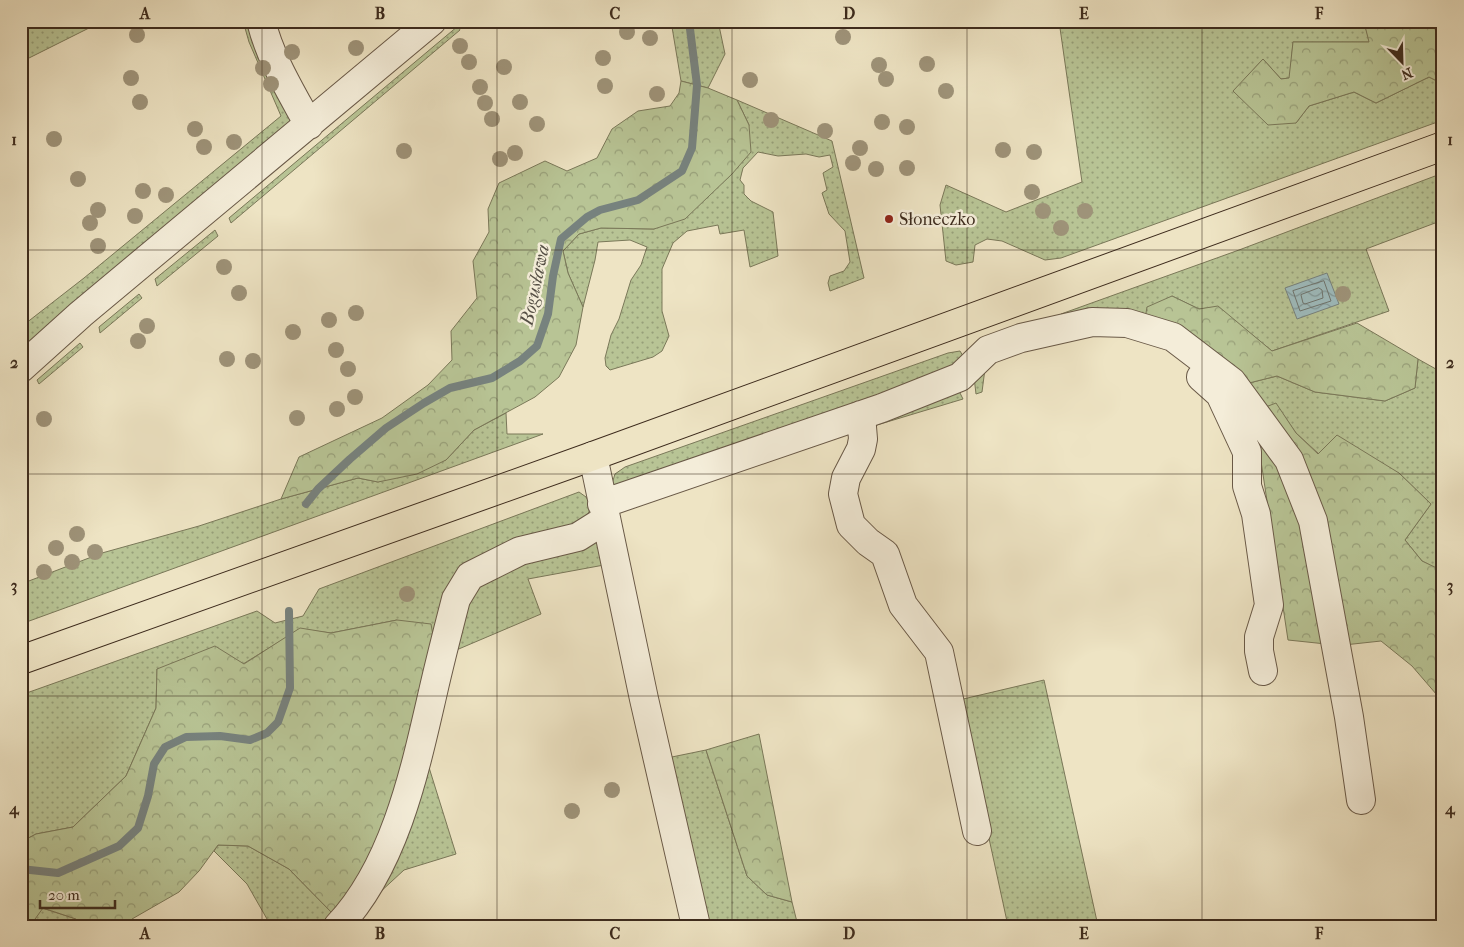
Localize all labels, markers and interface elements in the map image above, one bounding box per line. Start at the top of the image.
text: A [139,4,151,23]
text: B [375,4,385,23]
text: C [610,4,621,23]
text: D [843,4,855,23]
text: E [1079,4,1089,23]
text: F [1314,4,1324,23]
north arrow [1376,38,1426,88]
text: N [1398,64,1415,84]
text: 1 [11,130,17,149]
text: 1 [1447,130,1453,149]
place label: Słoneczko [899,209,975,230]
marker: Słoneczko [883,213,895,225]
water label: Bogusława [515,242,554,329]
text: 2 [10,353,18,372]
text: 2 [1446,353,1454,372]
text: 3 [11,576,17,596]
text: 3 [1447,576,1453,596]
text: 4 [8,799,20,819]
text: 4 [1444,799,1456,819]
scale bar [40,877,115,909]
text: 20 m [48,886,80,904]
text: A [139,924,151,943]
text: B [375,924,385,943]
text: C [610,924,621,943]
text: D [843,924,855,943]
text: E [1079,924,1089,943]
text: F [1314,924,1324,943]

